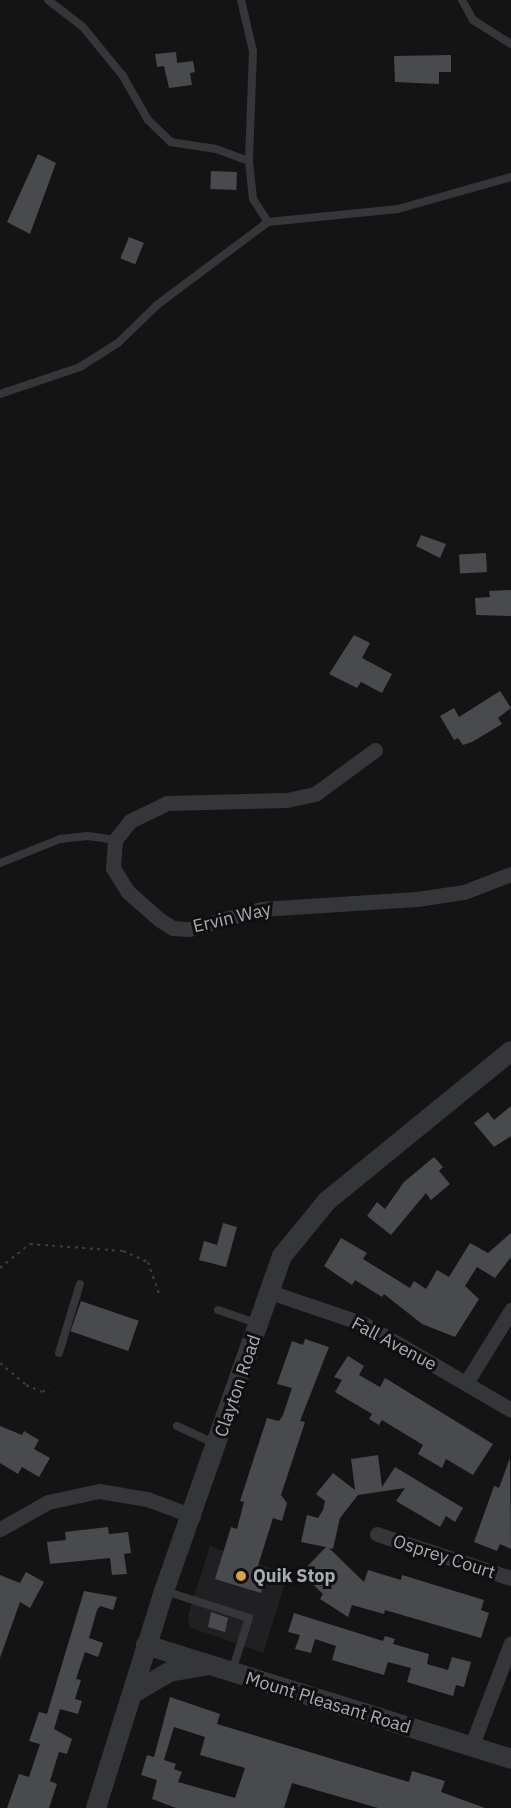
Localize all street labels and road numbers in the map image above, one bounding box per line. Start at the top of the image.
street label: Ervin Way [191,899,273,937]
street label: Fall Avenue [348,1313,440,1375]
street label: Clayton Road [210,1332,266,1440]
street label: Osprey Court [390,1530,498,1584]
street label: Mount Pleasant Road [243,1668,413,1738]

